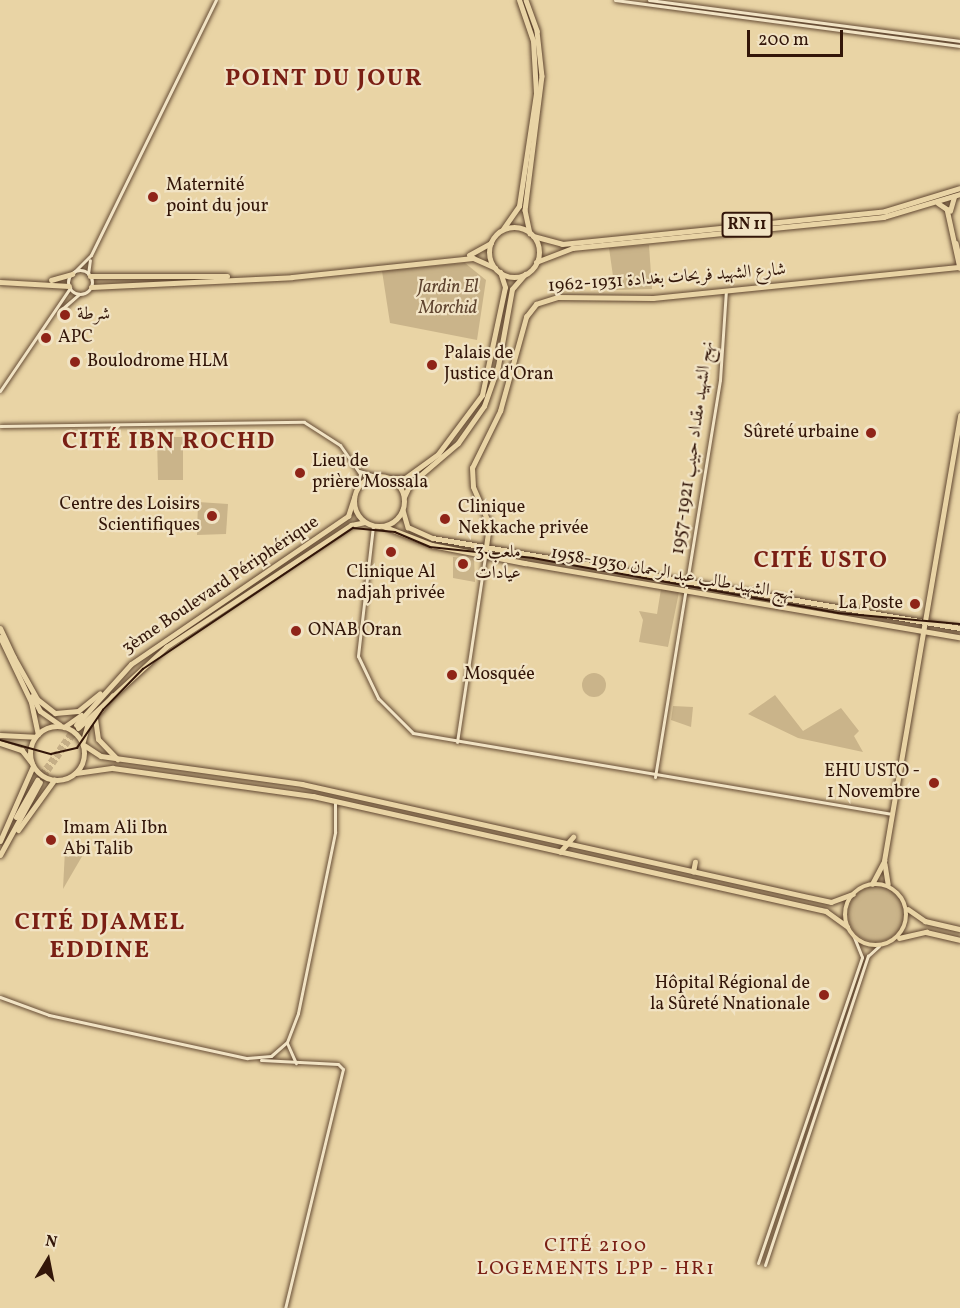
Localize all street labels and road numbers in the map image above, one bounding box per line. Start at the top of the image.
road number: RN 11 [722,212,772,238]
street label: شارع الشهيد فريحات بغدادة 1931-1962 [547,260,787,298]
street label: نهج الشهيد مقداد حبيب 1921-1957 [668,340,720,556]
street label: 3ème Boulevard Périphérique [118,512,324,660]
street label: نهج الشهيد طالب عبد الرحمان 1930-1958 [549,543,795,607]

